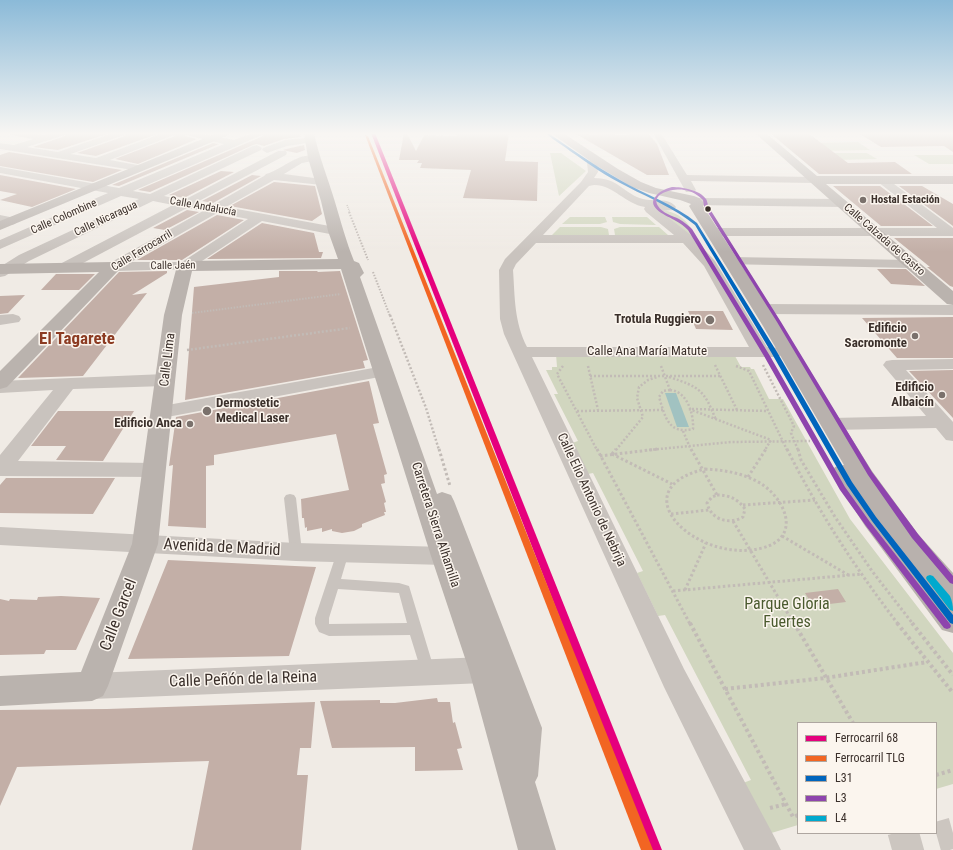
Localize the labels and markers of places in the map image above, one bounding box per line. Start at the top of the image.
place label: Hostal Estación [871,193,940,207]
marker: Hostal Estación [858,195,868,205]
unlabelled marker [703,204,713,214]
place label: Trotula Ruggiero [614,312,701,328]
marker: Trotula Ruggiero [704,314,716,326]
place label: Edificio Sacromonte [845,321,907,352]
marker: Edificio Sacromonte [910,331,920,341]
place label: Edificio Albaicín [891,380,934,411]
marker: Edificio Albaicín [937,390,947,400]
place label: Dermostetic Medical Laser [216,396,289,427]
marker: Dermostetic Medical Laser [201,405,213,417]
place label: Edificio Anca [114,416,182,432]
marker: Edificio Anca [185,419,195,429]

